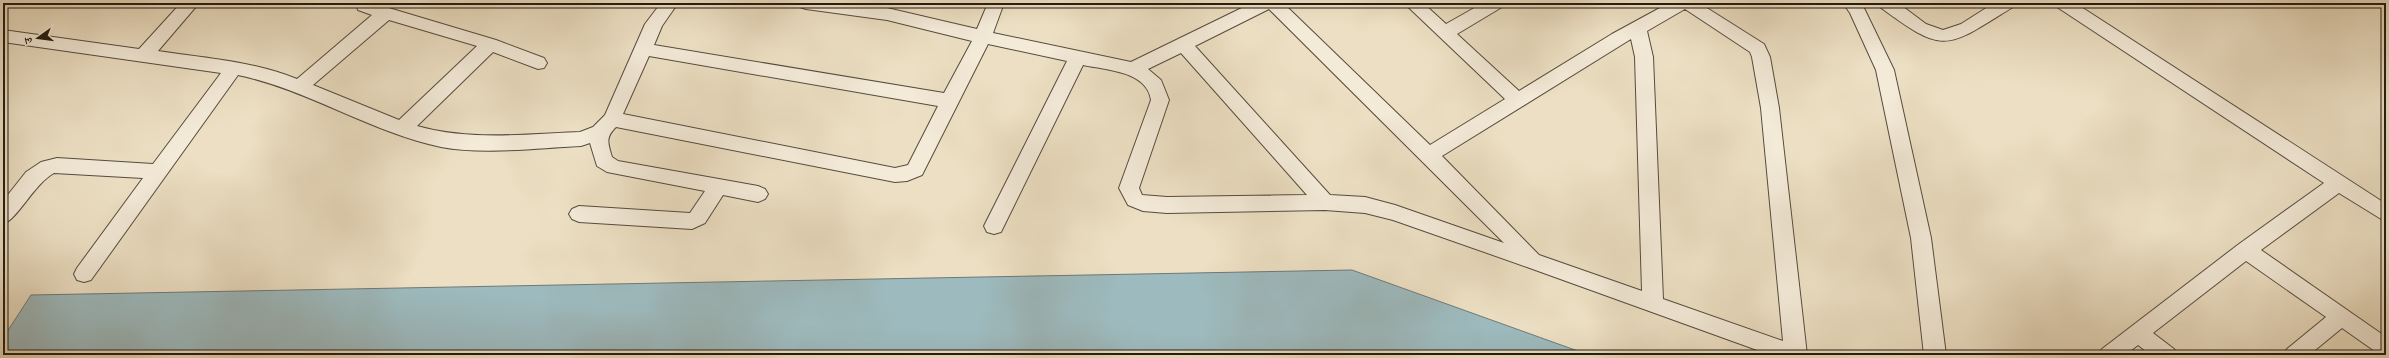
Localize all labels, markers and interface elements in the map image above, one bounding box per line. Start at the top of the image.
north arrow [18,18,58,58]
text: उ [21,35,36,46]

